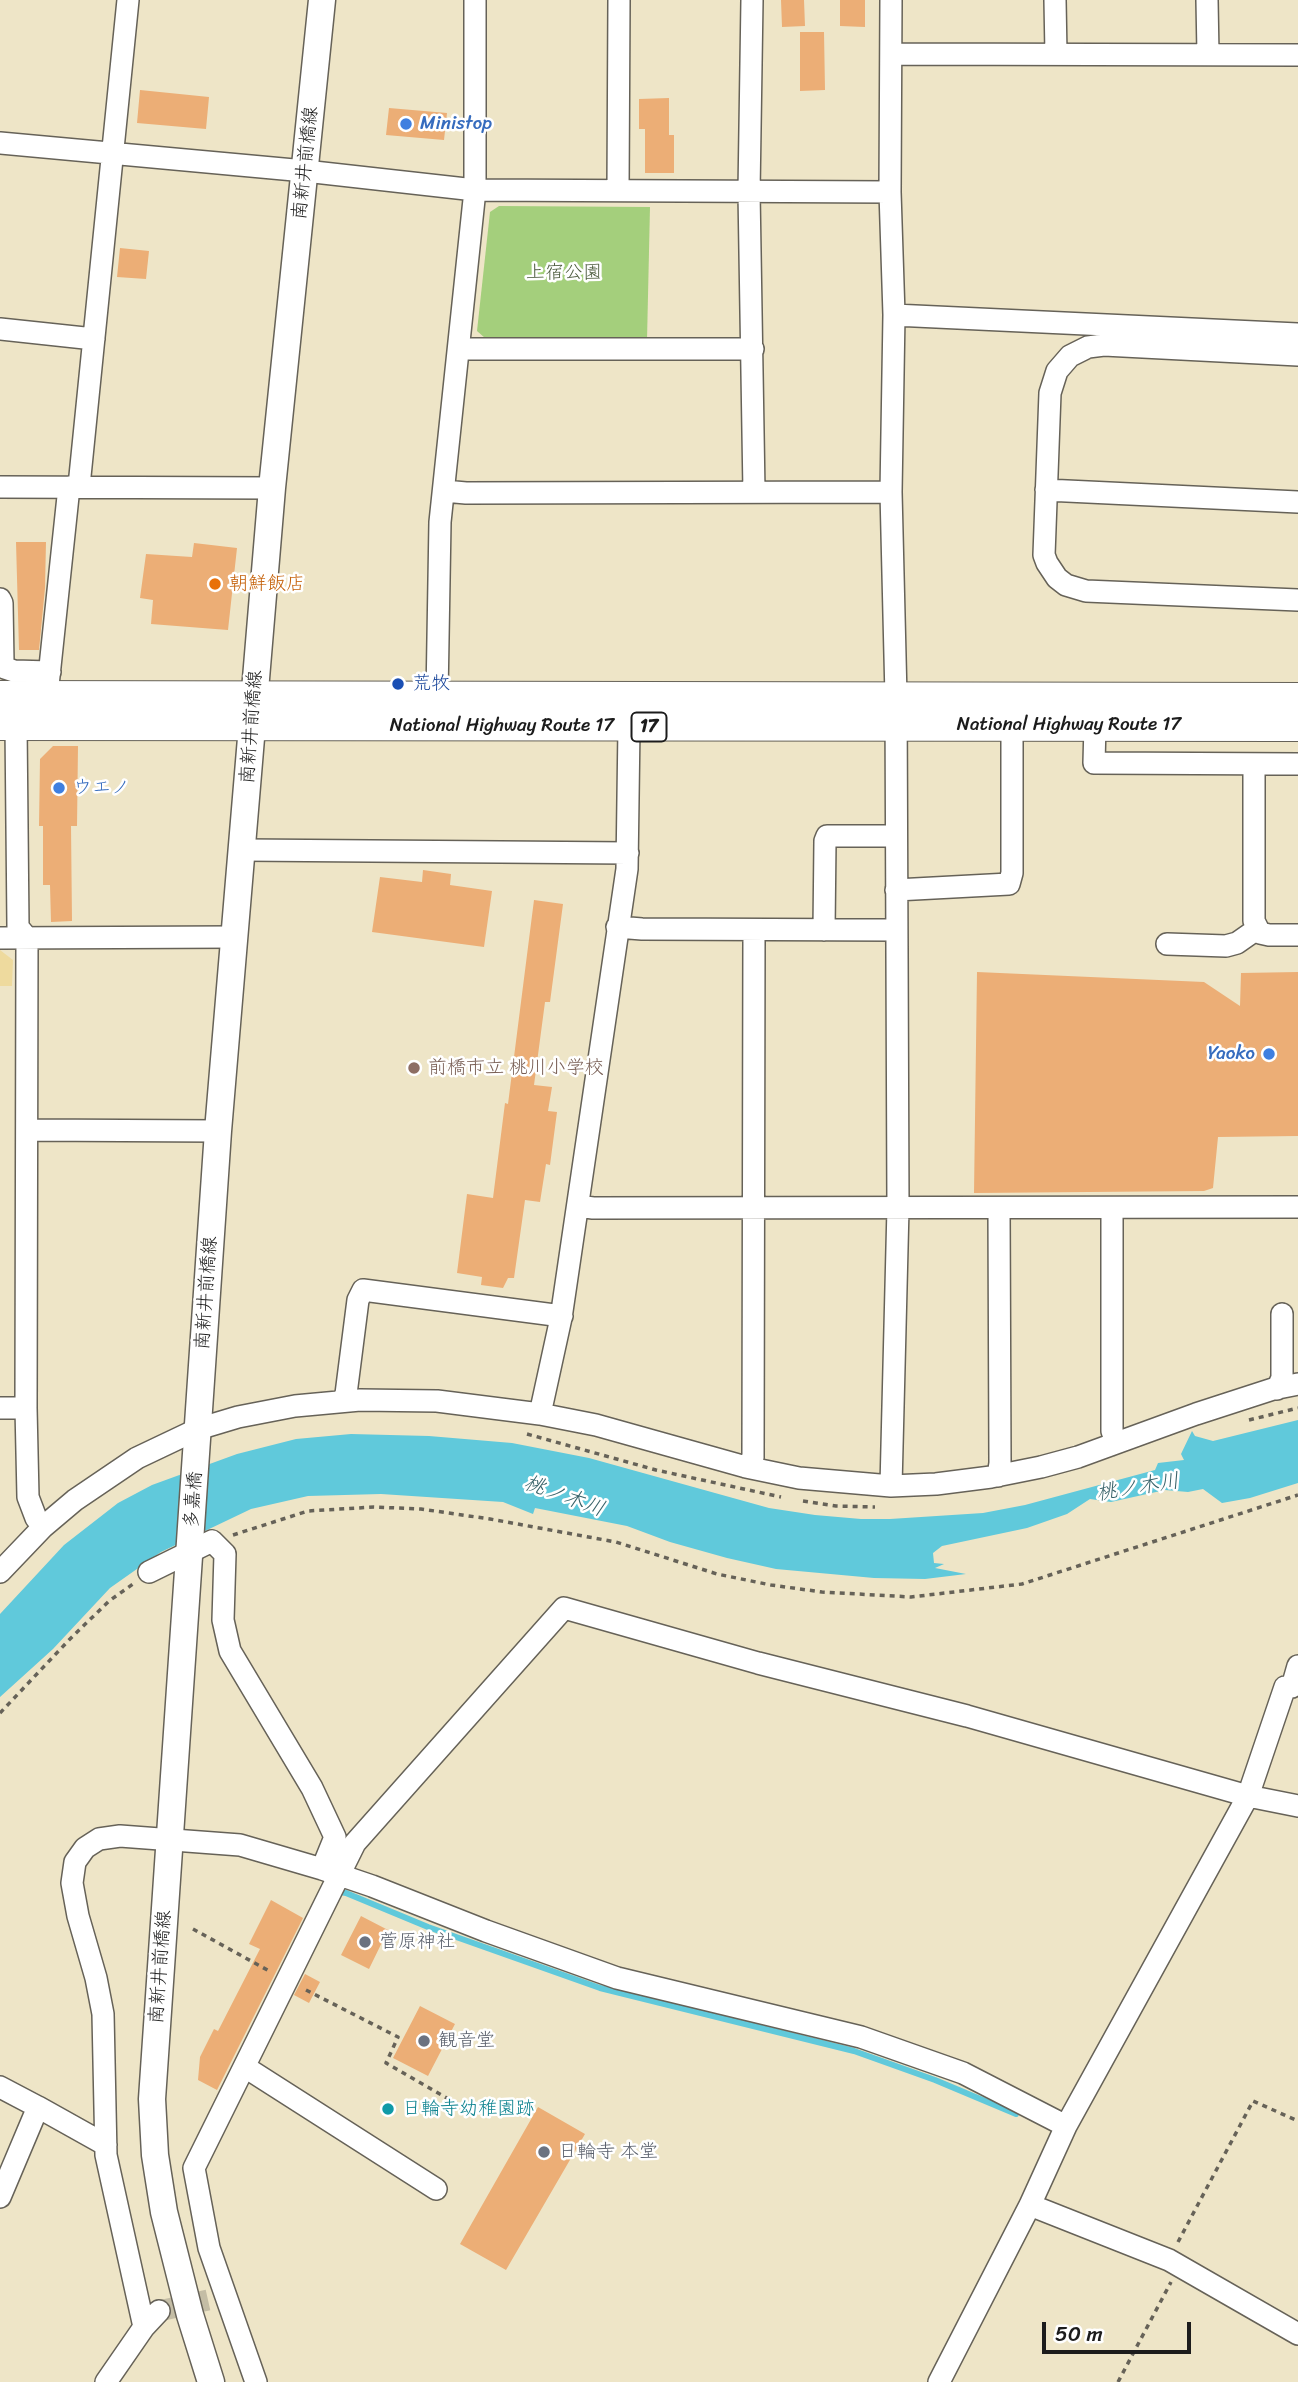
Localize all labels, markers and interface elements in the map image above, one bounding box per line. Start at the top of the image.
street label: 南新井前橋線 [289,105,323,221]
place label: Ministop [420,113,492,135]
marker: Ministop [398,116,414,132]
park label: 上宿公園 [526,262,602,284]
place label: 朝鮮飯店 [229,573,305,595]
marker: 朝鮮飯店 [207,576,223,592]
street label: 南新井前橋線 [237,669,267,785]
place label: 荒牧 [412,673,450,695]
marker: 荒牧 [390,676,406,692]
road number: 17 [632,712,666,742]
street label: National Highway Route 17 [957,714,1181,736]
street label: National Highway Route 17 [390,715,614,737]
place label: ウエノ [73,777,130,799]
marker: ウエノ [51,780,67,796]
place label: Yaoko [1208,1043,1255,1065]
marker: Yaoko [1261,1046,1277,1062]
place label: 前橋市立 桃川小学校 [428,1057,604,1079]
marker: 前橋市立 桃川小学校 [406,1060,422,1076]
street label: 南新井前橋線 [192,1235,222,1351]
water label: 桃ノ木川 [1095,1469,1181,1507]
street label: 多嘉橋 [181,1471,207,1529]
water label: 桃ノ木川 [520,1471,608,1523]
street label: 南新井前橋線 [146,1909,176,2025]
place label: 菅原神社 [379,1931,455,1953]
marker: 菅原神社 [357,1934,373,1950]
place label: 観音堂 [438,2030,495,2052]
marker: 観音堂 [416,2033,432,2049]
place label: 日輪寺幼稚園跡 [402,2098,535,2120]
marker: 日輪寺幼稚園跡 [380,2101,396,2117]
place label: 日輪寺 本堂 [558,2141,658,2163]
marker: 日輪寺 本堂 [536,2144,552,2160]
scale bar [1046,2308,1195,2352]
text: 50 m [1055,2315,1103,2353]

